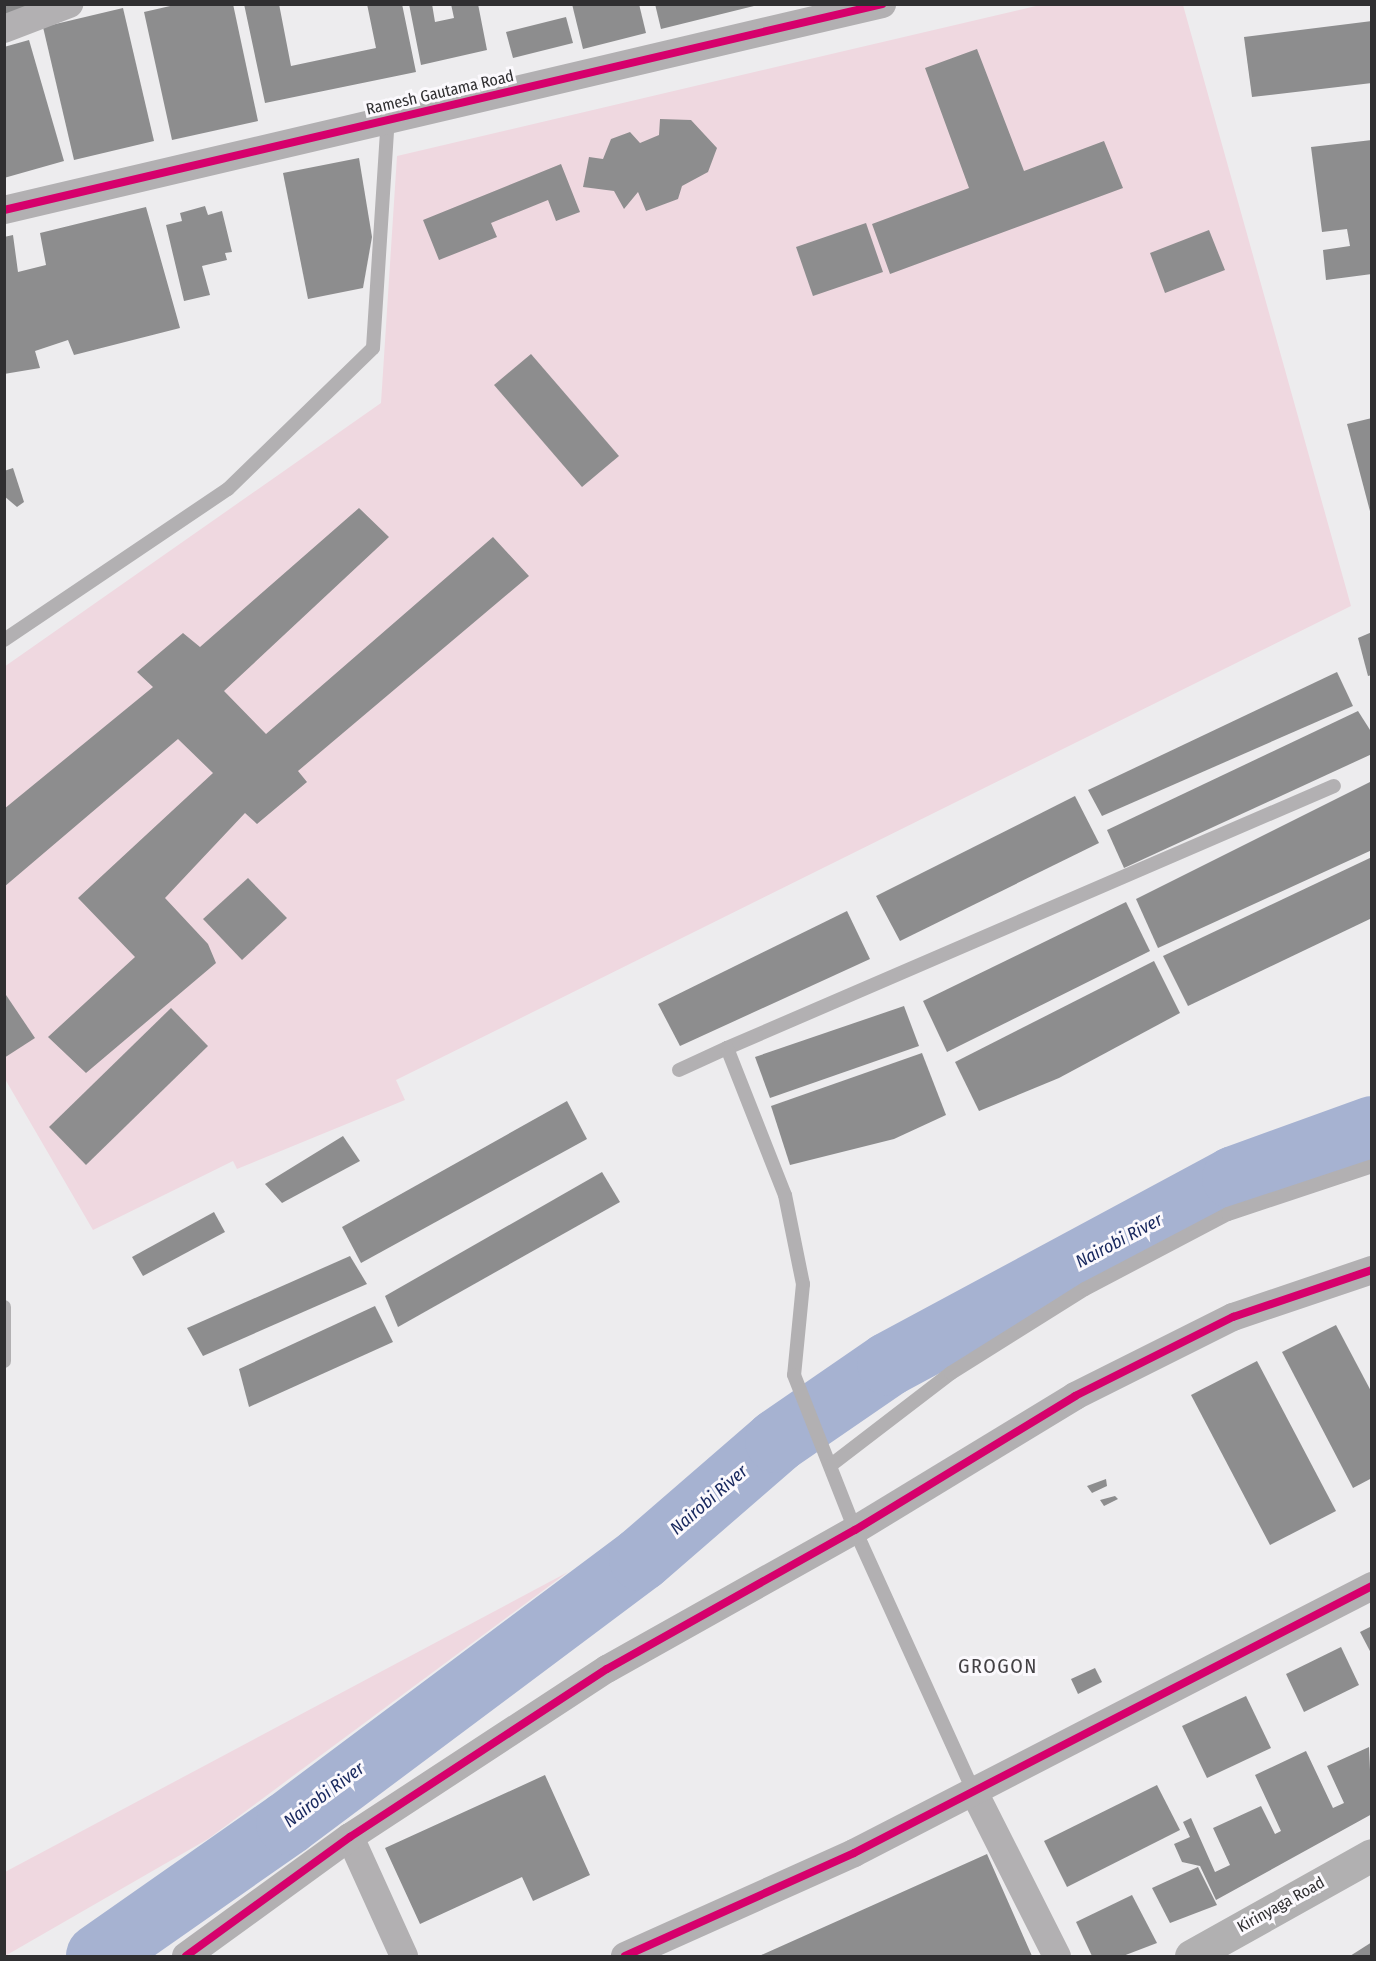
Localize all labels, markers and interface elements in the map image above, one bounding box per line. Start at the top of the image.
street label: Ramesh Gautama Road [364,67,516,119]
water label: Nairobi River [1072,1209,1166,1273]
water label: Nairobi River [666,1461,752,1539]
district label: GROGON [958,1654,1038,1678]
water label: Nairobi River [280,1758,368,1832]
street label: Kirinyaga Road [1234,1873,1328,1937]

